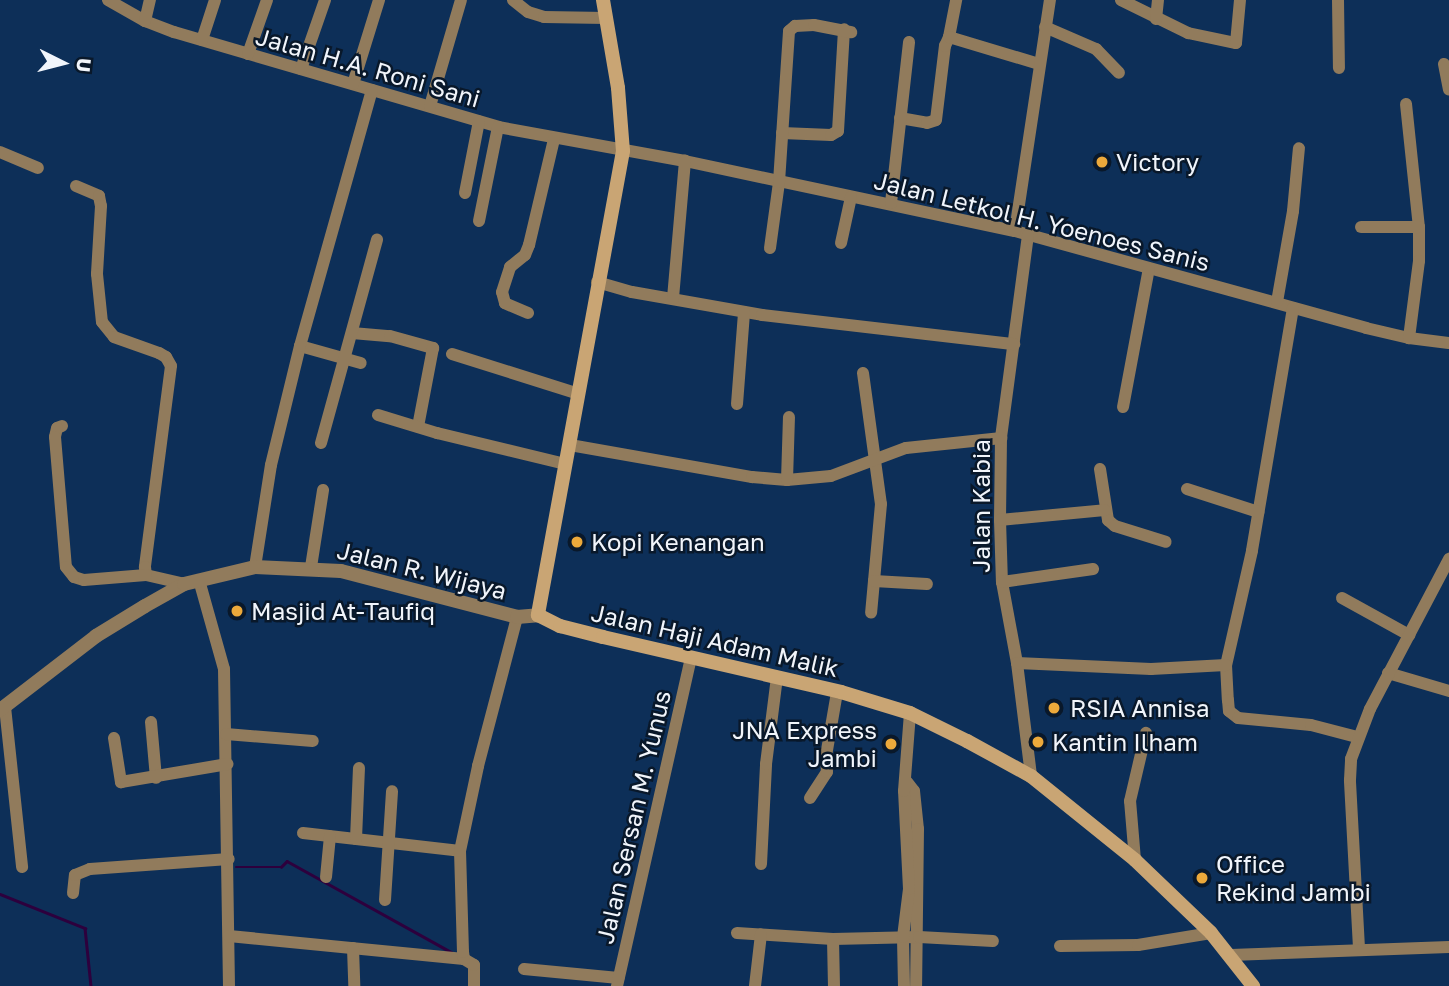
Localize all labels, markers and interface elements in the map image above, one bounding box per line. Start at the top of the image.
street label: Jalan H.A. Roni Sani [253,21,483,113]
north arrow [28,28,98,98]
text: U [72,57,97,73]
place label: Victory [1116,148,1199,176]
marker: Victory [1094,154,1110,170]
street label: Jalan Letkol H. Yoenoes Sanis [871,165,1213,277]
street label: Jalan Kabia [967,439,995,573]
place label: Kopi Kenangan [591,528,765,556]
marker: Kopi Kenangan [569,534,585,550]
street label: Jalan R. Wijaya [334,535,510,605]
place label: Masjid At-Taufiq [251,597,435,625]
street label: Jalan Haji Adam Malik [589,598,841,682]
marker: Masjid At-Taufiq [229,603,245,619]
street label: Jalan Sersan M. Yunus [590,688,676,946]
place label: RSIA Annisa [1070,694,1210,722]
marker: RSIA Annisa [1044,698,1064,718]
place label: JNA Express Jambi [732,716,877,772]
place label: Kantin Ilham [1052,728,1198,756]
marker: Kantin Ilham [1030,734,1046,750]
marker: JNA Express Jambi [883,736,899,752]
place label: Office Rekind Jambi [1216,850,1371,906]
marker: Office Rekind Jambi [1194,870,1210,886]

